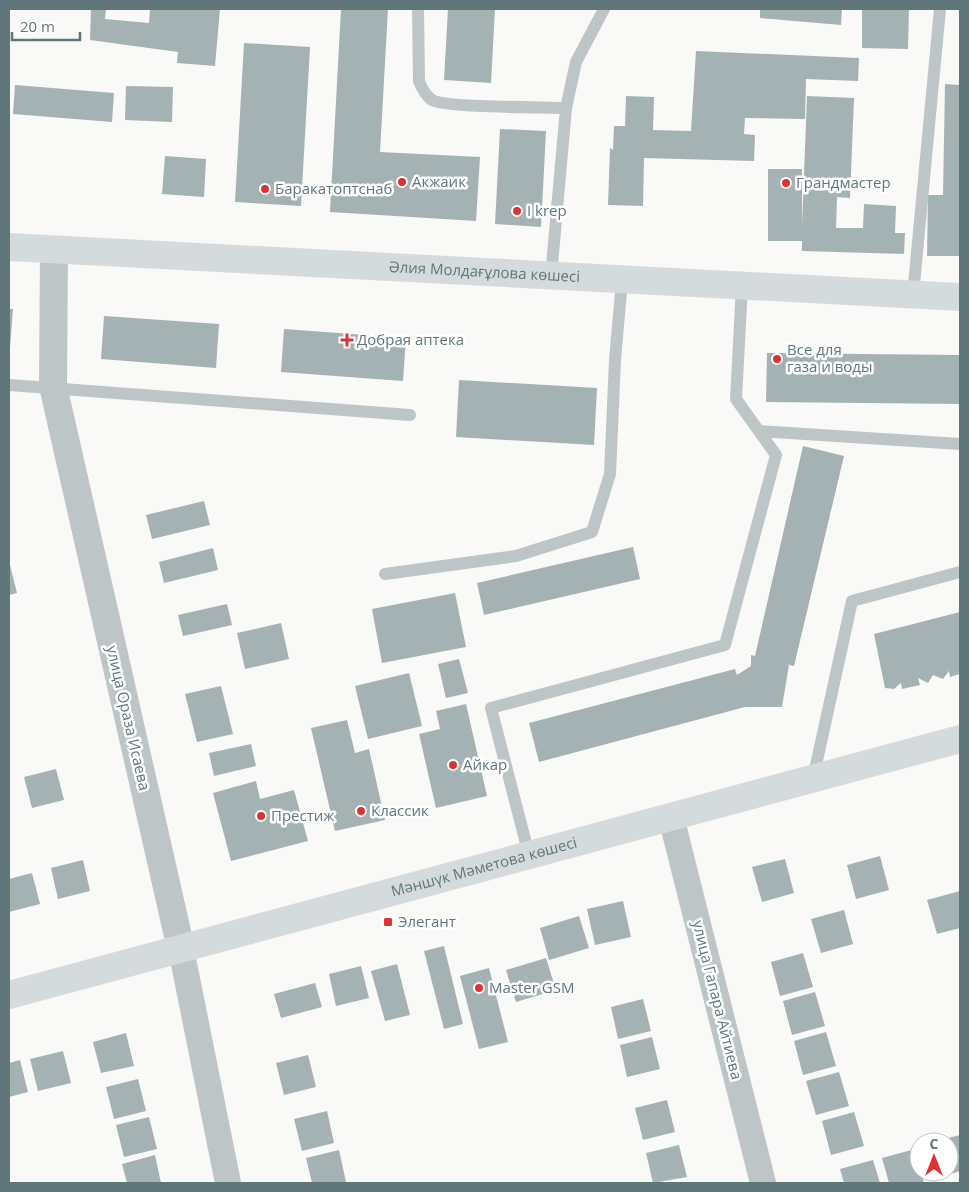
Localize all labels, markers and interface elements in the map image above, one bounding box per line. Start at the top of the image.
scale bar [12,10,80,42]
text: 20 m [20,16,55,36]
place label: Акжаик [412,171,466,191]
place label: Грандмастер [796,172,891,192]
marker: Акжаик [396,176,408,188]
marker: Грандмастер [780,177,792,189]
place label: Баракатоптснаб [275,178,393,198]
marker: Баракатоптснаб [259,183,271,195]
place label: I krep [527,200,567,220]
marker: I krep [511,205,523,217]
street label: Әлия Молдағұлова көшесі [388,256,581,286]
place label: Добрая аптека [357,329,464,349]
marker: Добрая аптека [341,334,353,346]
place label: Все для газа и воды [787,339,873,376]
marker: Все для газа и воды [771,353,783,365]
street label: улица Ораза Исаева [103,643,155,792]
place label: Айкар [463,754,507,774]
marker: Айкар [447,759,459,771]
place label: Классик [371,800,429,820]
place label: Престиж [271,805,334,825]
marker: Классик [355,805,367,817]
marker: Престиж [255,810,267,822]
street label: Мәншүк Мәметова көшесі [389,832,579,901]
place label: Элегант [398,911,456,931]
marker: Элегант [382,916,394,928]
street label: улица Гапара Айтиева [688,918,747,1081]
place label: Master GSM [489,977,574,997]
marker: Master GSM [473,982,485,994]
north arrow [909,1132,959,1182]
text: С [930,1134,939,1153]

